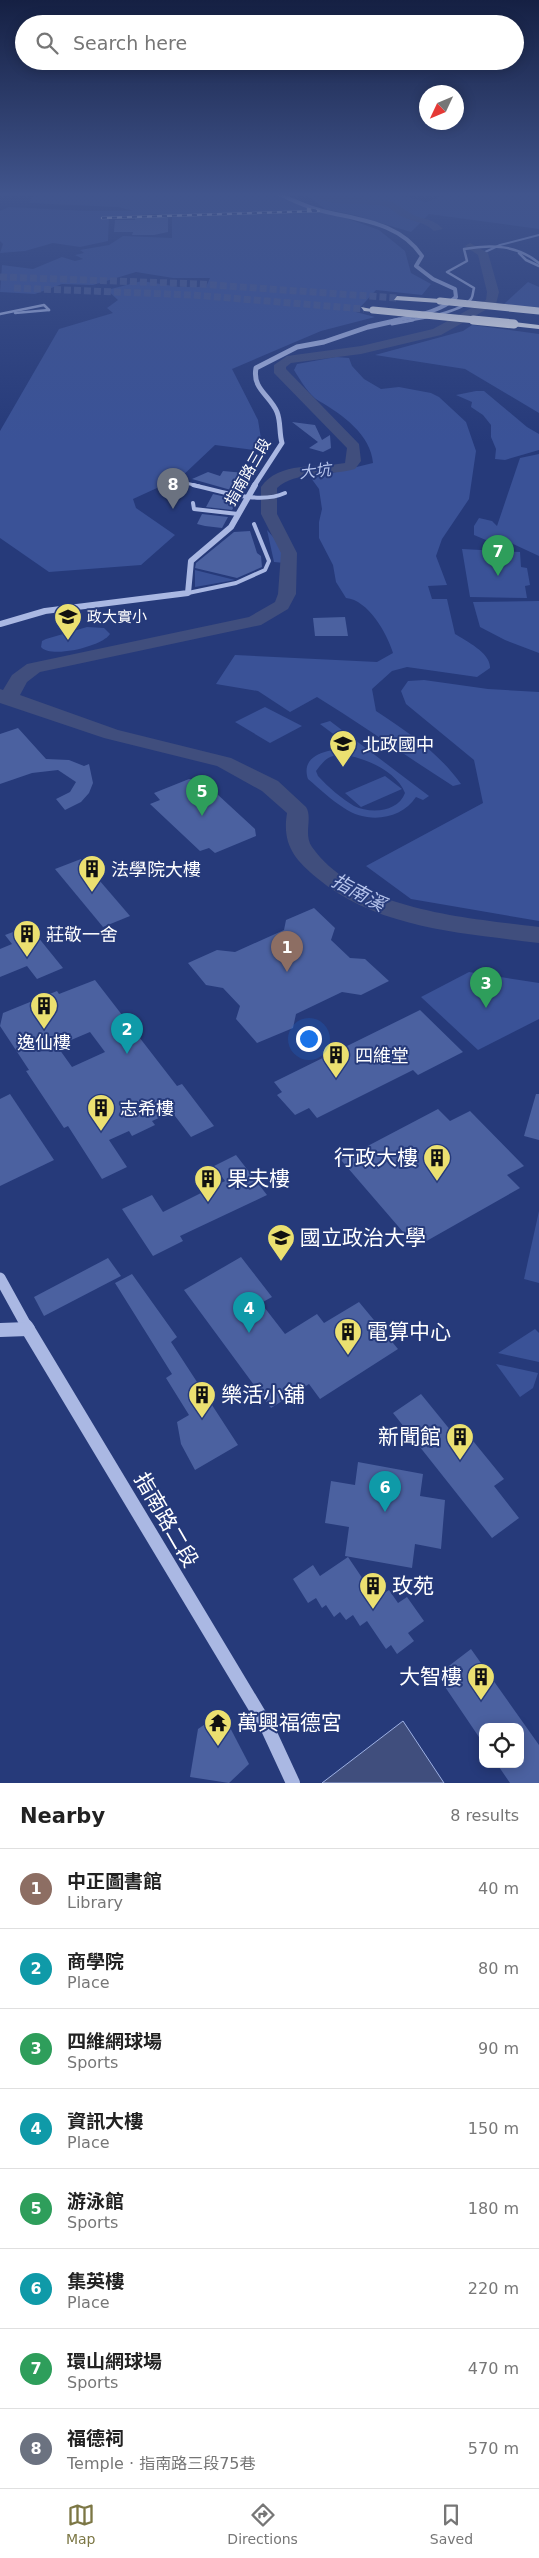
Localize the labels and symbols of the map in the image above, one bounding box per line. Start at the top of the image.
north arrow [419,85,464,130]
street label: 指南路三段 [221,435,275,509]
water label: 大坑 [298,460,334,482]
pin: 8 [157,468,189,509]
pin: 7 [482,535,514,576]
school or university icon: 政大實小 [53,602,83,641]
place label: 政大實小 [87,608,147,626]
school or university icon: 北政國中 [328,729,358,768]
place label: 北政國中 [362,734,434,755]
pin: 5 [186,775,218,816]
building icon: 法學院大樓 [77,854,107,893]
place label: 法學院大樓 [111,859,201,880]
water label: 指南溪 [329,869,392,916]
building icon: 莊敬一舍 [12,919,42,958]
place label: 莊敬一舍 [46,924,118,945]
pin: 1 [271,931,303,972]
pin: 3 [470,967,502,1008]
building icon: 逸仙樓 [29,991,59,1030]
pin: 2 [111,1013,143,1054]
your location [296,1026,322,1052]
place label: 逸仙樓 [17,1032,71,1053]
building icon: 四維堂 [321,1040,351,1079]
place label: 四維堂 [355,1045,409,1066]
building icon: 志希樓 [86,1093,116,1132]
place label: 志希樓 [120,1098,174,1119]
building icon: 行政大樓 [422,1143,452,1182]
place label: 行政大樓 [334,1146,418,1170]
building icon: 果夫樓 [193,1164,223,1203]
place label: 果夫樓 [227,1167,290,1191]
school or university icon: 國立政治大學 [266,1223,296,1262]
place label: 國立政治大學 [300,1226,426,1250]
pin: 4 [233,1292,265,1333]
building icon: 電算中心 [333,1317,363,1356]
place label: 電算中心 [367,1320,451,1344]
building icon: 樂活小舖 [187,1380,217,1419]
place label: 樂活小舖 [221,1383,305,1407]
building icon: 新聞館 [445,1422,475,1461]
place label: 新聞館 [378,1425,441,1449]
street label: 指南路二段 [129,1469,203,1571]
pin: 6 [369,1471,401,1512]
building icon: 玫苑 [358,1571,388,1610]
place label: 玫苑 [392,1574,434,1598]
building icon: 大智樓 [466,1662,496,1701]
place label: 大智樓 [399,1665,462,1689]
temple icon: 萬興福德宮 [203,1708,233,1747]
place label: 萬興福德宮 [237,1711,342,1735]

